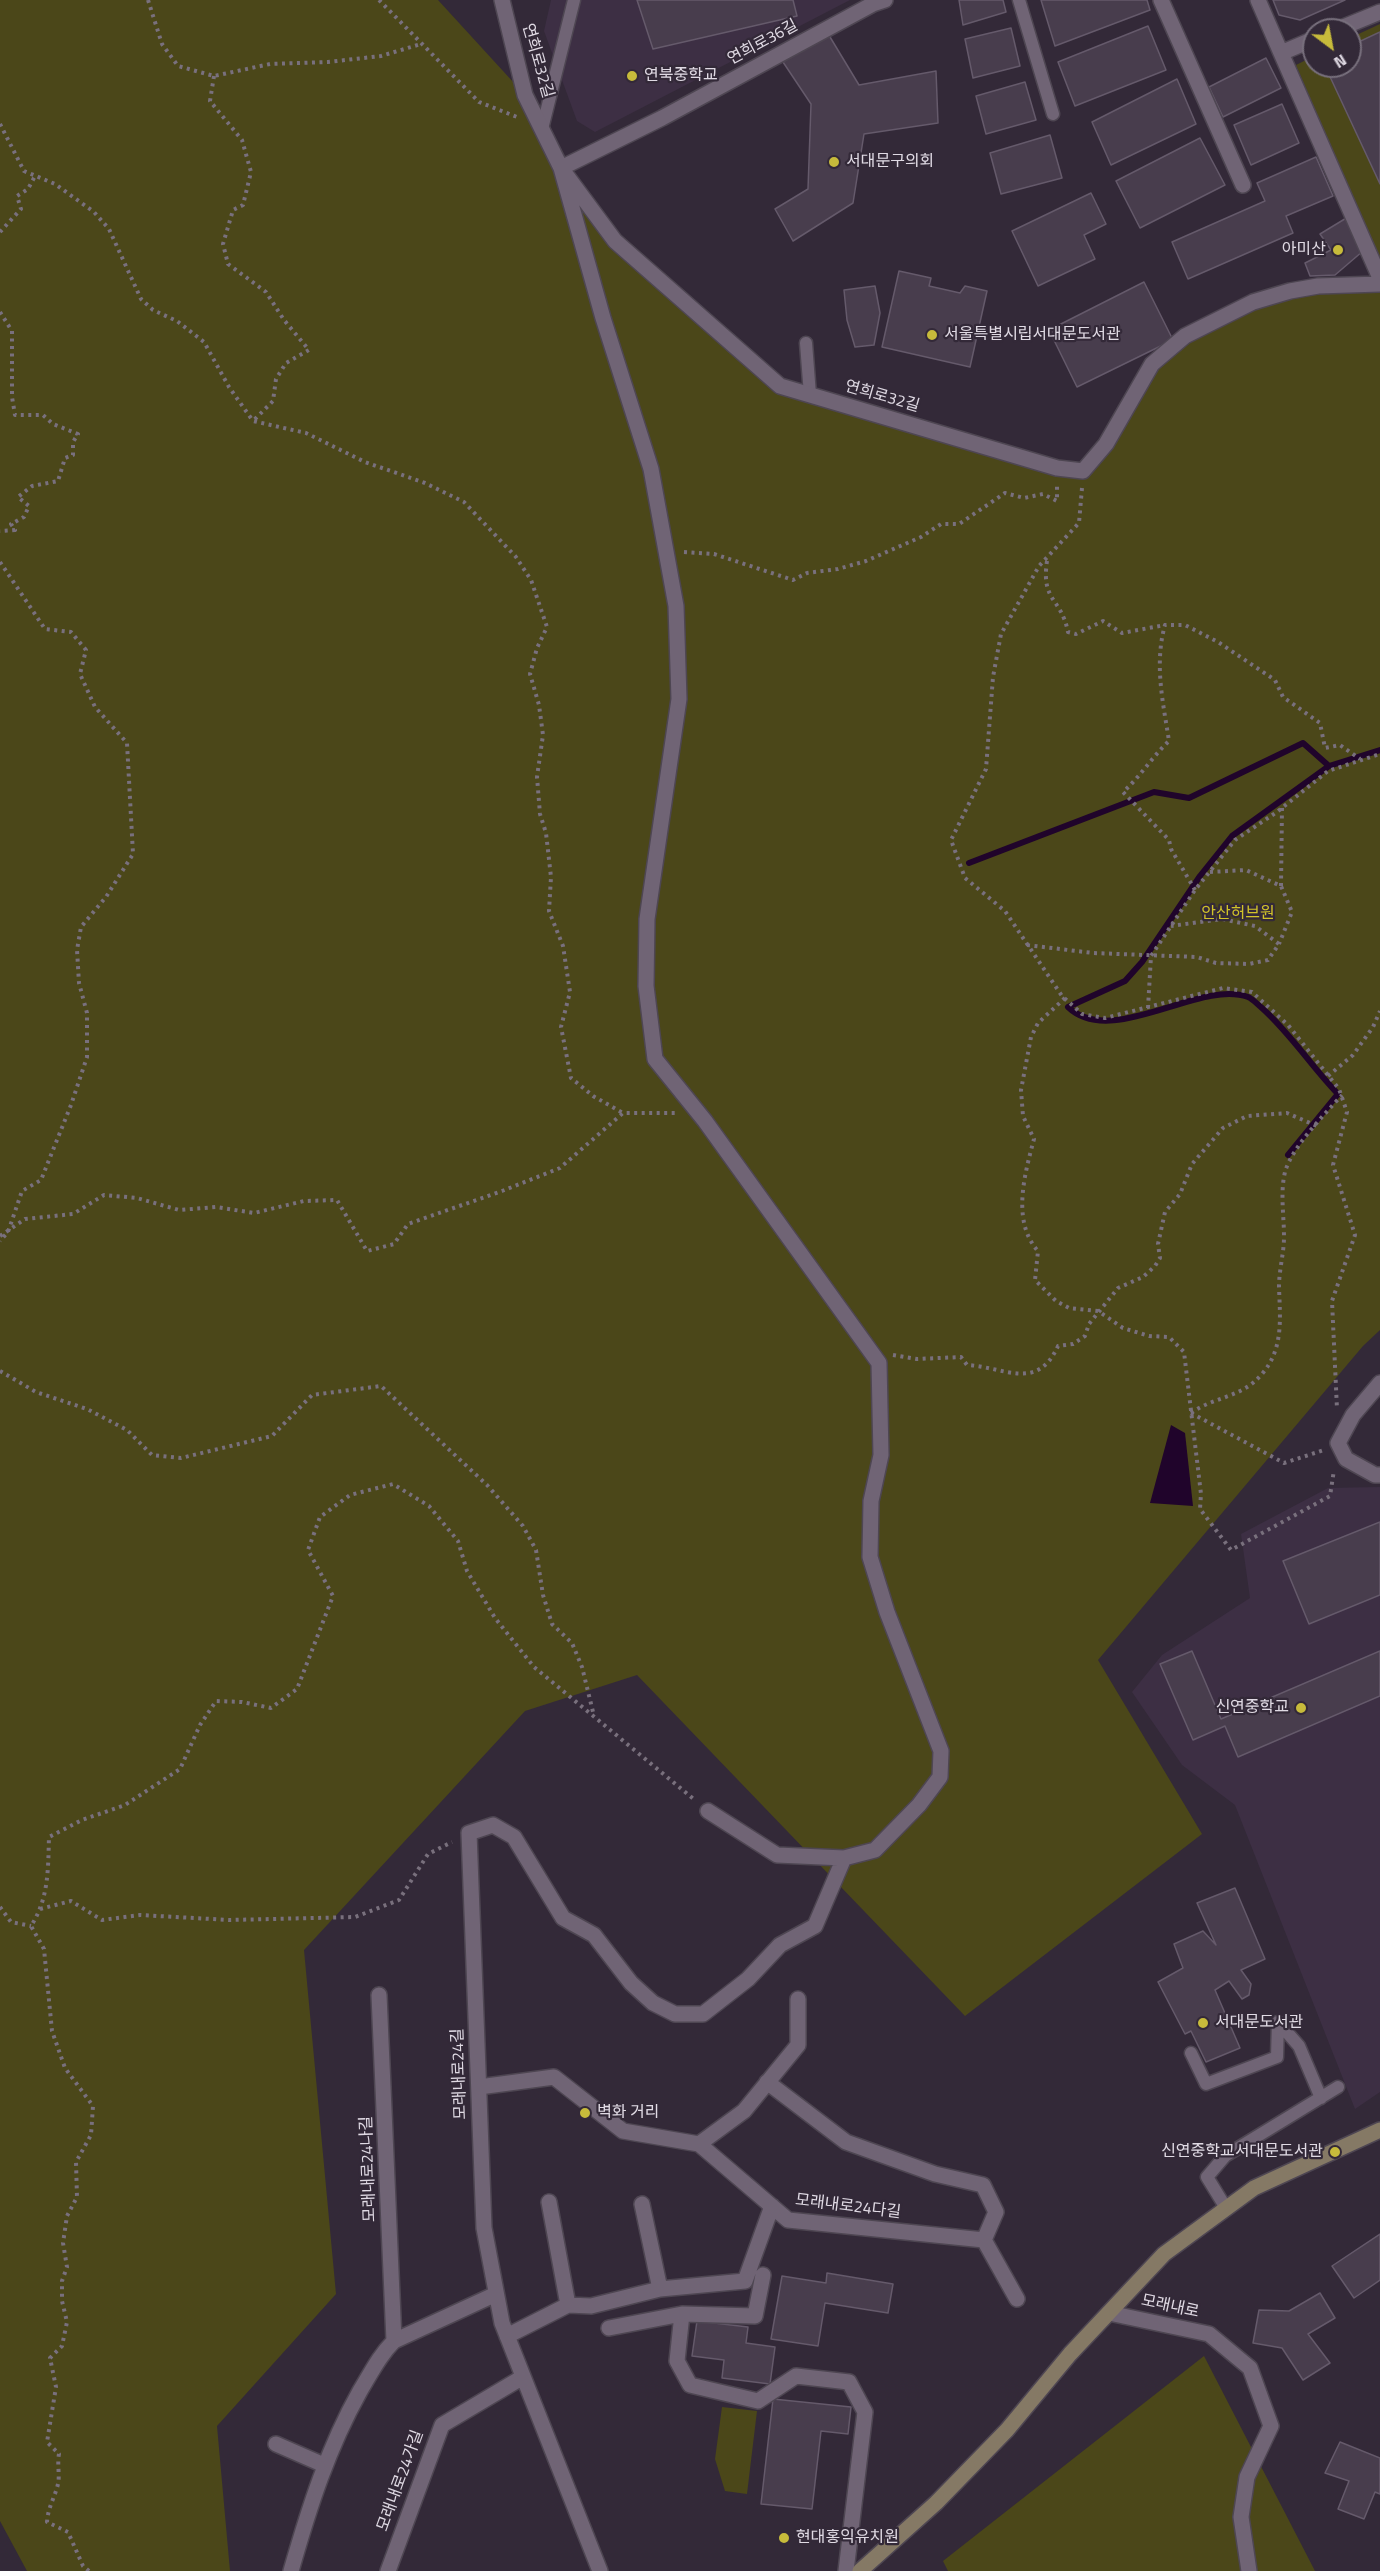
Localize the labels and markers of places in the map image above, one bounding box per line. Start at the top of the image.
place label: 연북중학교 [644,66,718,86]
marker: 연북중학교 [625,69,639,83]
place label: 서대문구의회 [846,152,934,172]
marker: 서대문구의회 [827,155,841,169]
place label: 아미산 [1282,240,1326,260]
marker: 아미산 [1331,243,1345,257]
place label: 서울특별시립서대문도서관 [944,325,1121,345]
marker: 서울특별시립서대문도서관 [925,328,939,342]
place label: 신연중학교 [1215,1698,1289,1718]
marker: 신연중학교 [1294,1701,1308,1715]
place label: 서대문도서관 [1215,2013,1303,2033]
marker: 서대문도서관 [1196,2016,1210,2030]
place label: 벽화 거리 [597,2103,659,2123]
marker: 벽화 거리 [578,2106,592,2120]
place label: 신연중학교서대문도서관 [1161,2142,1323,2162]
marker: 신연중학교서대문도서관 [1328,2145,1342,2159]
place label: 현대홍익유치원 [796,2528,899,2548]
marker: 현대홍익유치원 [777,2531,791,2545]

